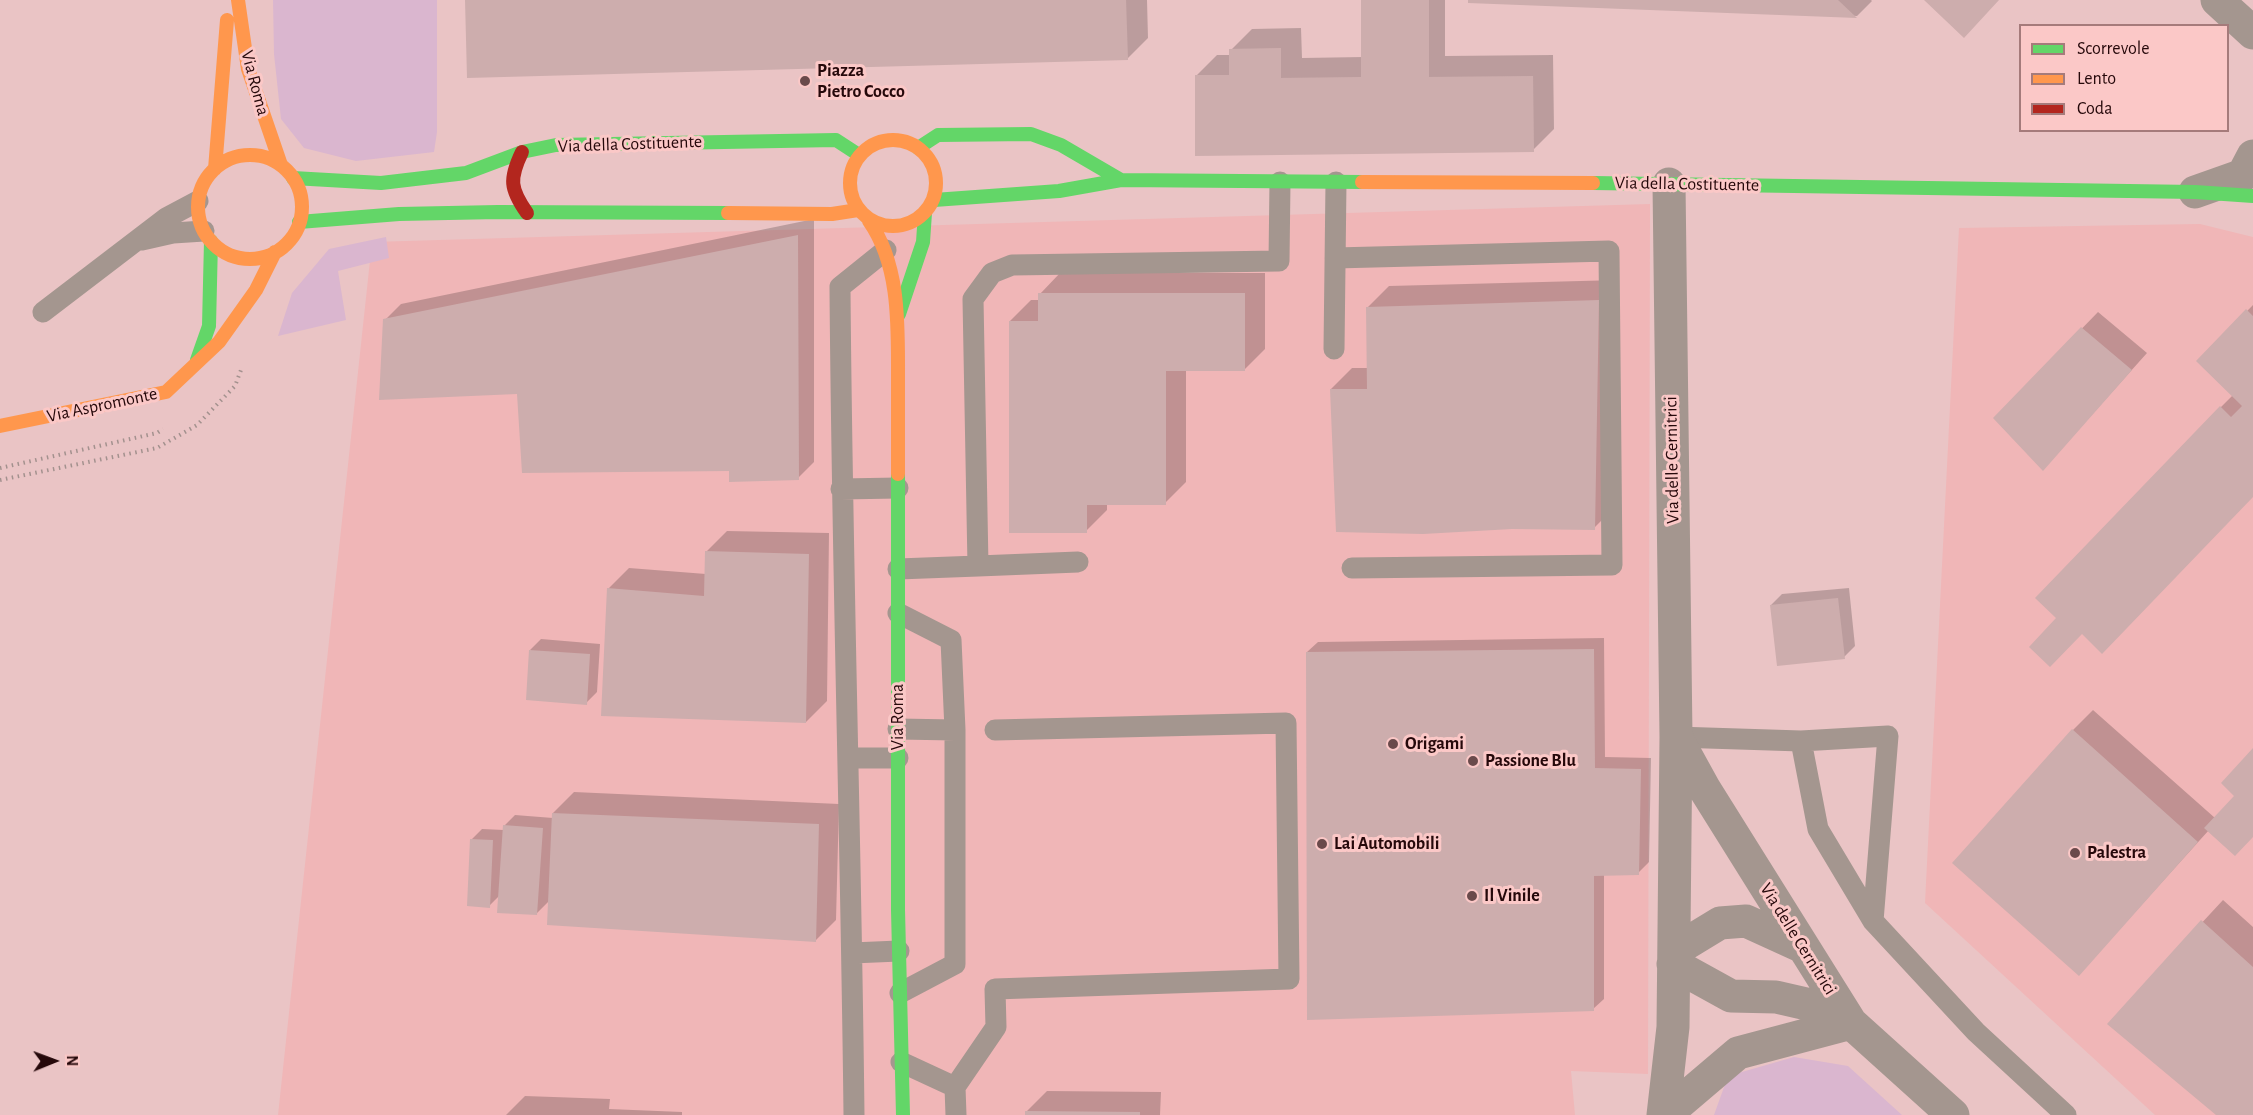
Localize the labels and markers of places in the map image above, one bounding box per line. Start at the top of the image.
place label: Piazza Pietro Cocco [817,60,905,103]
marker: Piazza Pietro Cocco [798,74,812,88]
place label: Origami [1405,733,1464,755]
marker: Origami [1386,737,1400,751]
place label: Passione Blu [1485,750,1576,772]
marker: Passione Blu [1466,754,1480,768]
place label: Lai Automobili [1334,833,1439,855]
marker: Lai Automobili [1315,837,1329,851]
place label: Palestra [2087,842,2146,864]
marker: Palestra [2068,846,2082,860]
place label: Il Vinile [1484,885,1540,907]
marker: Il Vinile [1465,889,1479,903]

